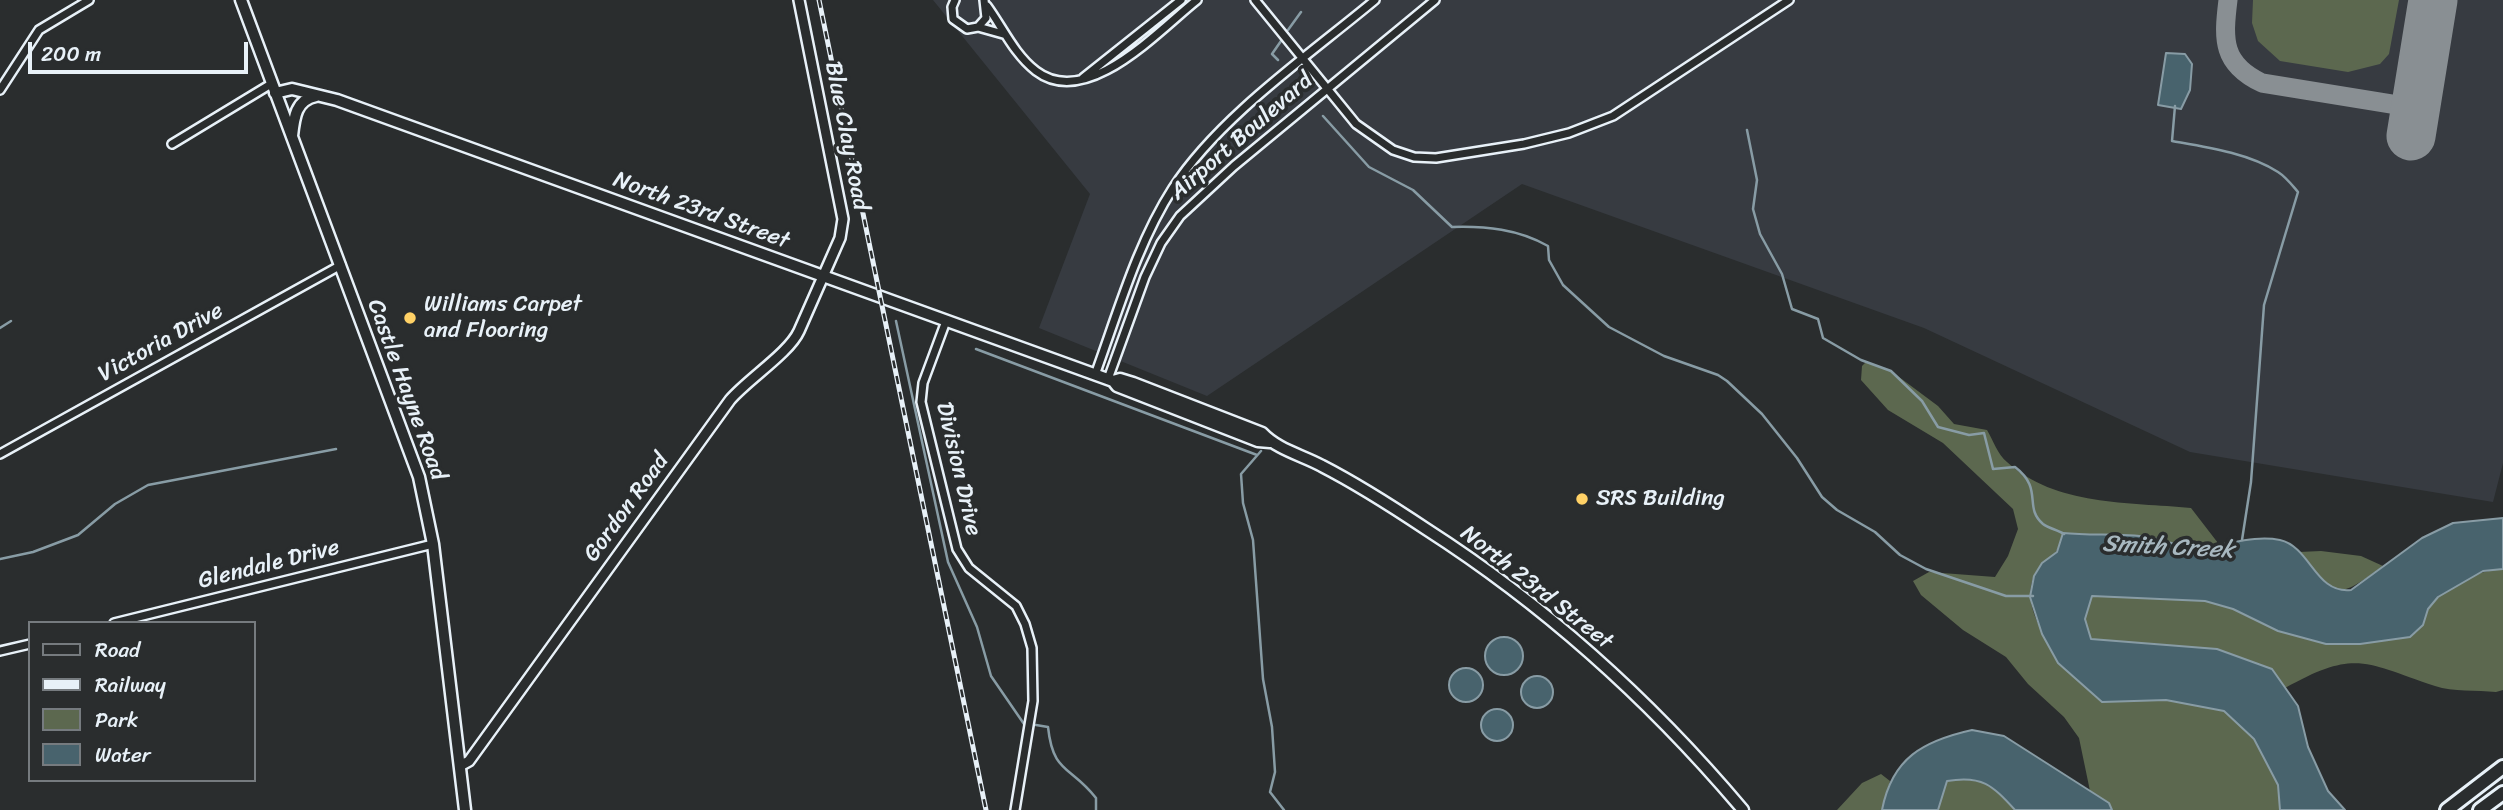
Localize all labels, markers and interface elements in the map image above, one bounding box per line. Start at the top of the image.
scale bar [32,28,252,72]
text: 200 m [41,35,101,73]
street label: Blue Clay Road [818,59,874,213]
street label: Airport Boulevard [1165,68,1319,206]
street label: North 23rd Street [609,166,793,256]
place label: Williams Carpet and Flooring [424,291,582,345]
street label: Castle Hayne Road [361,296,451,484]
street label: Victoria Drive [94,297,228,389]
marker: Williams Carpet and Flooring [402,310,418,326]
street label: Division Drive [929,400,987,538]
street label: Gordon Road [579,449,675,567]
place label: SRS Building [1596,485,1725,513]
marker: SRS Building [1574,491,1590,507]
street label: North 23rd Street [1454,520,1618,656]
water label: Smith Creek [2102,530,2234,566]
street label: Glendale Drive [196,534,342,596]
legend [28,621,256,782]
text: Road [95,631,140,669]
text: Railway [95,666,166,704]
text: Park [95,701,138,739]
text: Water [95,736,150,774]

